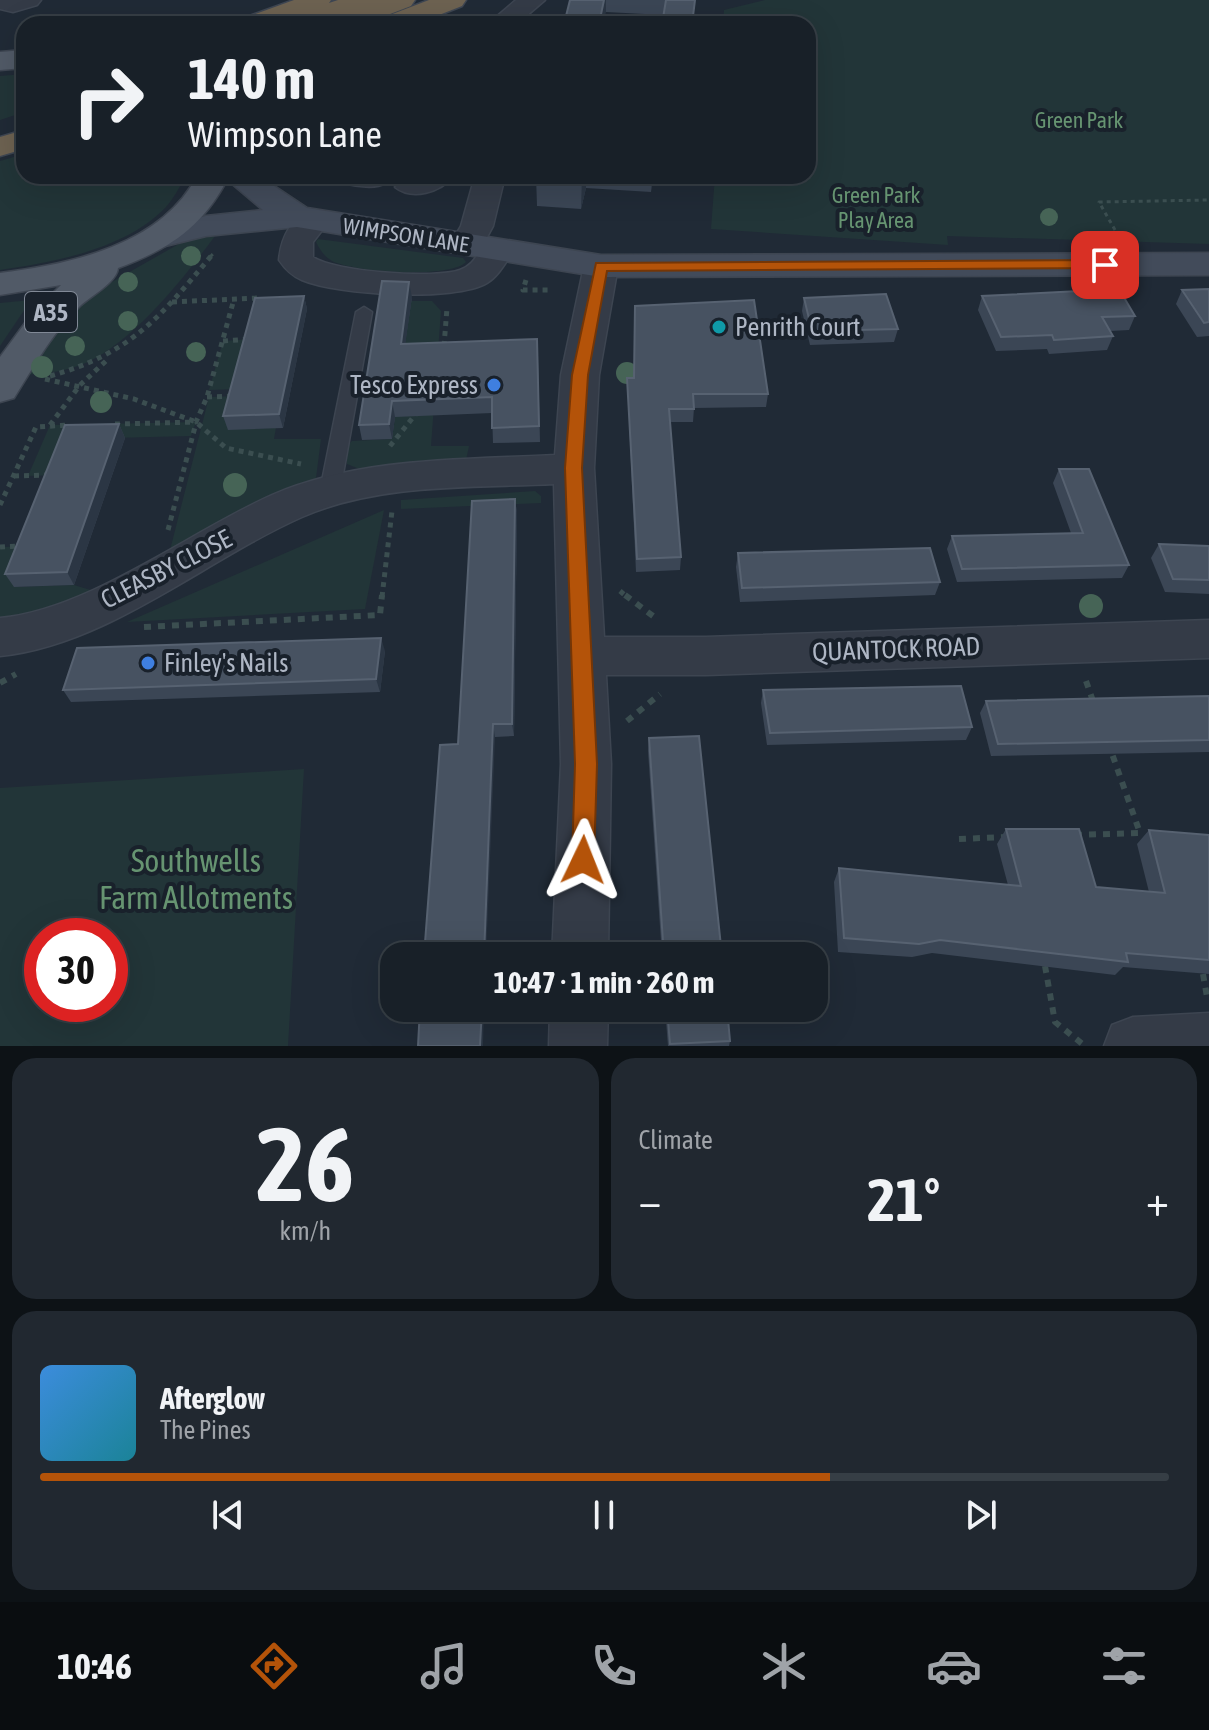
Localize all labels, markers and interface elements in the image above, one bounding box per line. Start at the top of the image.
text: 140 m [188,47,315,111]
icon: right [56,48,160,152]
park label: Green Park [1035,107,1124,133]
text: Wimpson Lane [188,113,382,155]
park label: Green Park Play Area [832,182,921,233]
street label: WIMPSON LANE [341,212,471,258]
pin [1071,231,1139,299]
icon: arrive [1083,243,1127,287]
road number: A35 [25,292,77,332]
place label: Penrith Court [735,312,861,342]
marker: Penrith Court [710,318,728,336]
place label: Tesco Express [350,370,478,400]
marker: Tesco Express [485,376,503,394]
street label: CLEASBY CLOSE [96,523,236,615]
street label: QUANTOCK ROAD [812,631,980,667]
place label: Finley's Nails [164,648,288,678]
marker: Finley's Nails [139,654,157,672]
position arrow [541,818,625,902]
park label: Southwells Farm Allotments [99,842,293,916]
speed limit sign: 30 [24,918,128,1022]
text: 10:47 · 1 min · 260 m [494,965,714,999]
text: 26 [256,1104,354,1223]
text: Climate [639,1125,713,1155]
text: 21° [867,1165,940,1234]
text: − [639,1175,661,1225]
text: + [1146,1175,1169,1225]
text: km/h [279,1216,331,1246]
text: Afterglow [160,1381,265,1415]
text: The Pines [160,1415,251,1445]
icon: previous [206,1493,250,1537]
icon: pause [582,1493,626,1537]
icon: next [959,1493,1003,1537]
icon: directions [246,1638,302,1694]
icon: music [416,1638,472,1694]
icon: phone [586,1638,642,1694]
icon: climate [756,1638,812,1694]
icon: car [926,1638,982,1694]
icon: filters [1096,1638,1152,1694]
text: 10:46 [57,1645,132,1687]

